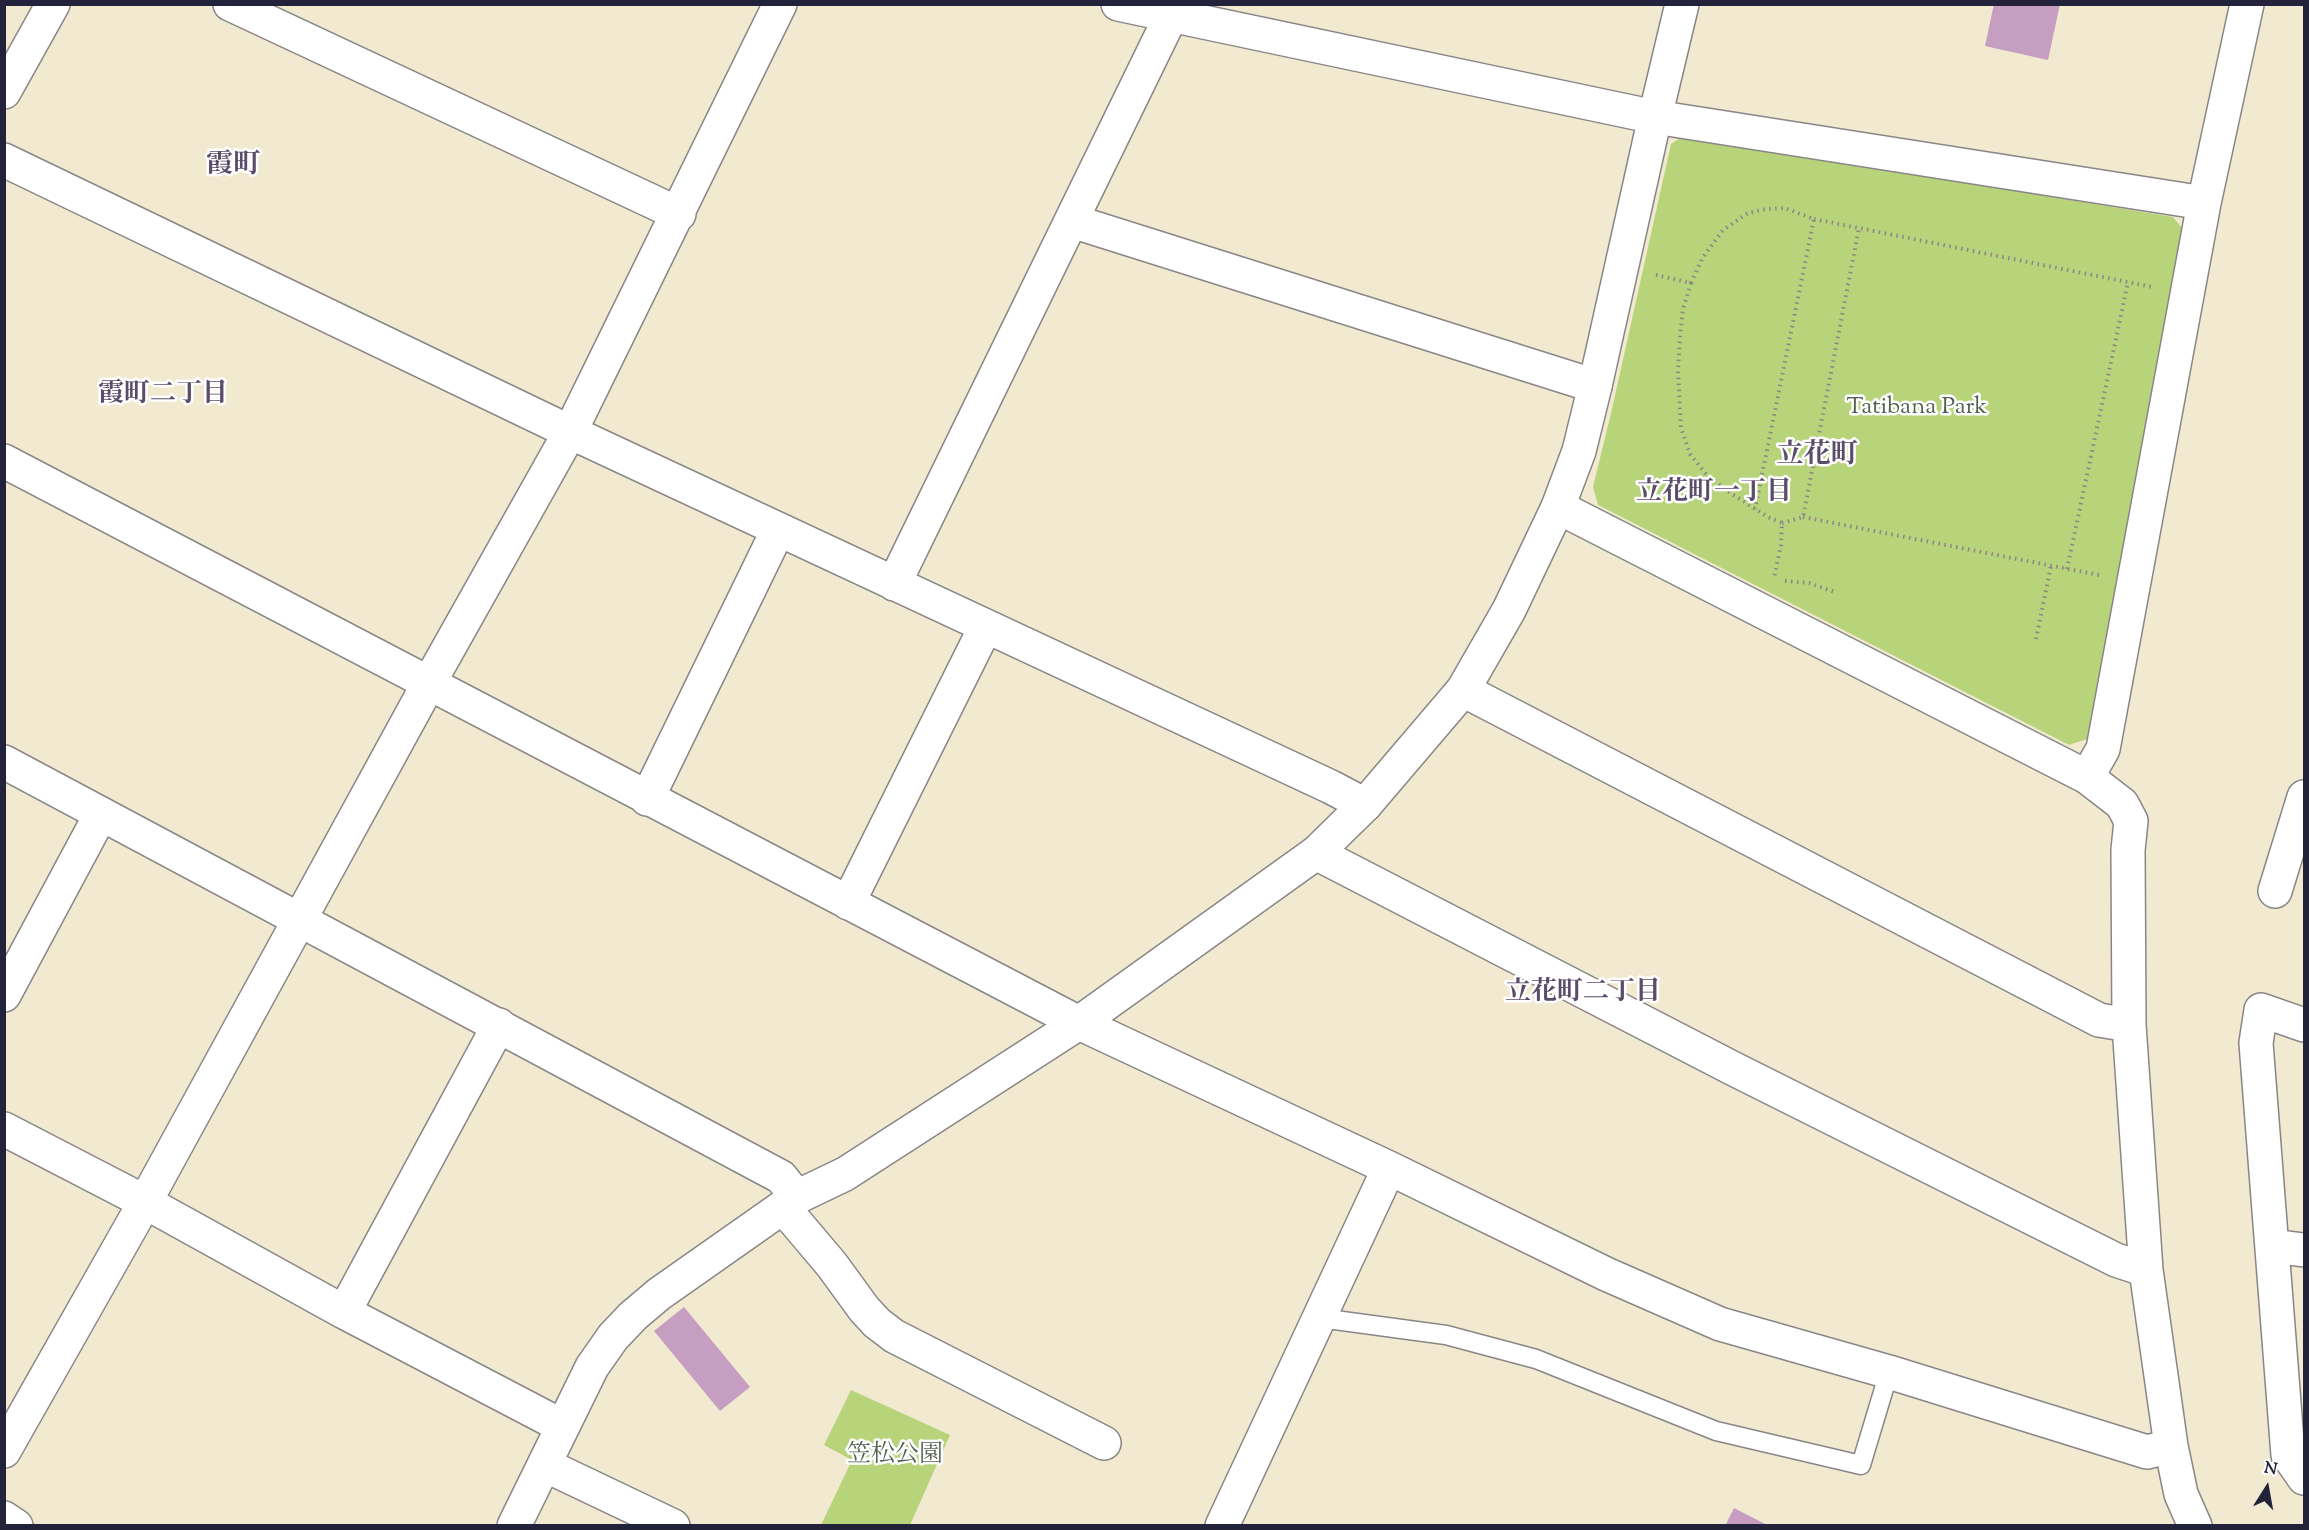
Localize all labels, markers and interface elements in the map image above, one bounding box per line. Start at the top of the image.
district label: 霞町 [206,151,260,183]
district label: 霞町二丁目 [98,381,228,413]
park label: Tatibana Park [1847,395,1987,423]
district label: 立花町 [1777,441,1857,473]
district label: 立花町一丁目 [1636,479,1792,511]
district label: 立花町二丁目 [1505,979,1661,1011]
park label: 笠松公園 [847,1443,943,1471]
text: N [2262,1457,2279,1482]
north arrow [2237,1458,2297,1518]

